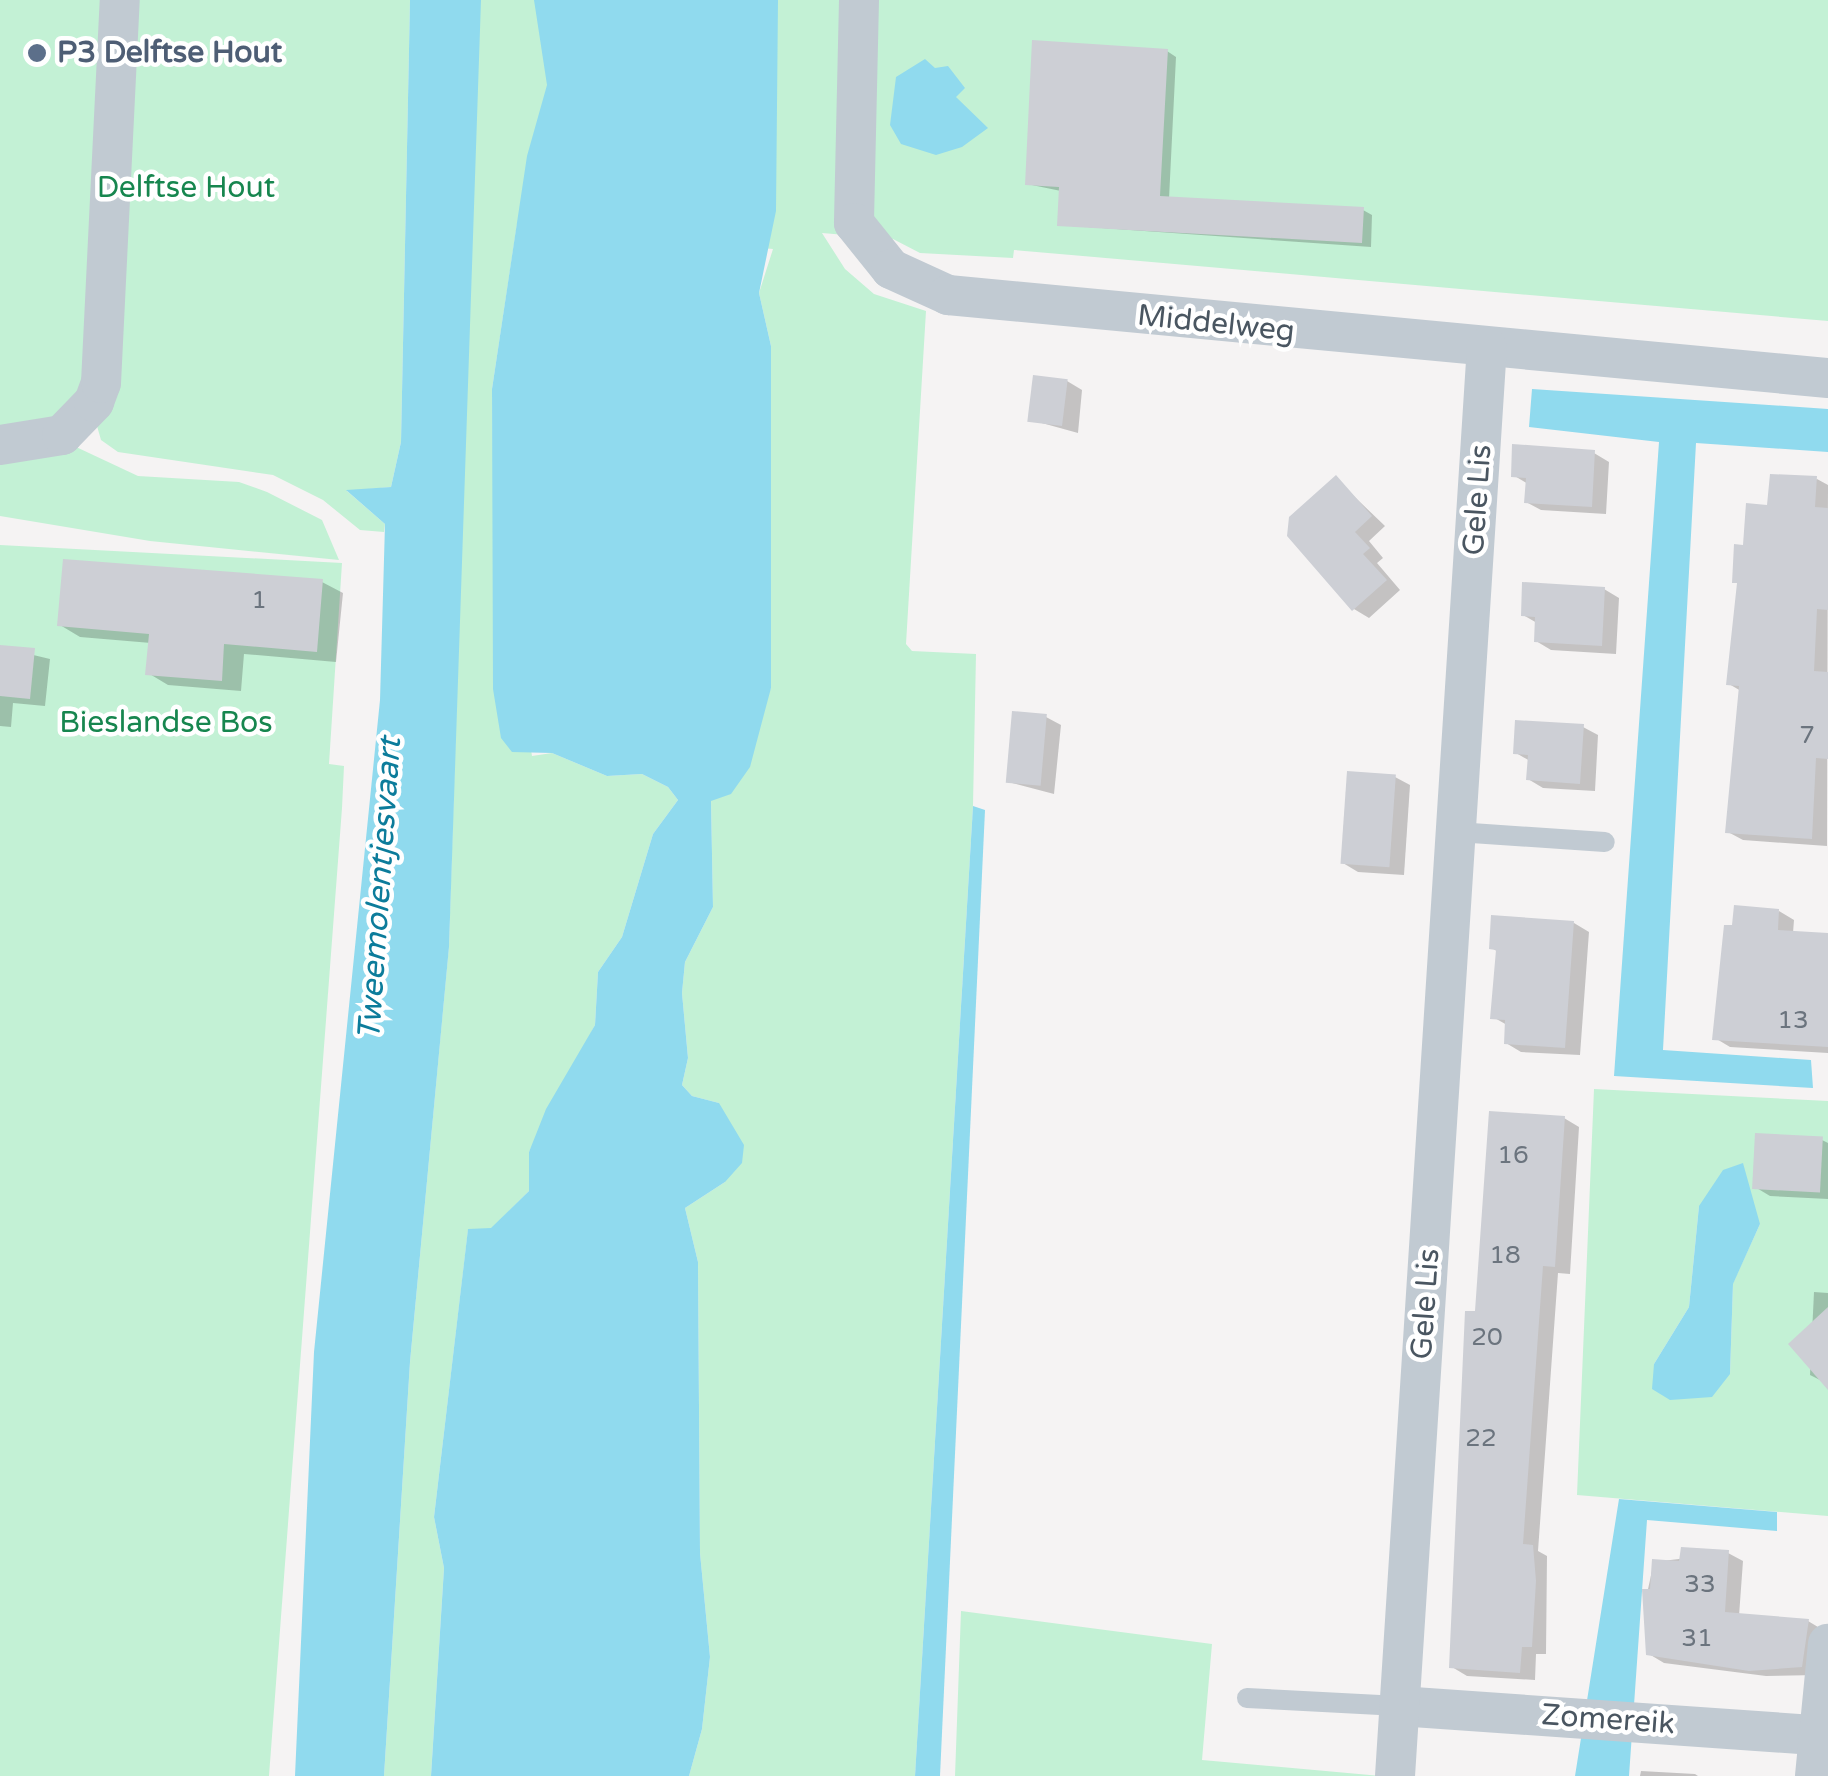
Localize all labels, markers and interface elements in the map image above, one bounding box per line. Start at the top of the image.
place label: P3 Delftse Hout [57,35,282,71]
marker: P3 Delftse Hout [26,42,48,64]
park label: Delftse Hout [97,170,275,206]
street label: Middelweg [1136,298,1296,350]
street label: Gele Lis [1456,443,1500,557]
house number: 1 [251,585,267,615]
park label: Bieslandse Bos [59,705,273,741]
house number: 7 [1799,720,1815,750]
water label: Tweemolentjesvaart [350,736,410,1042]
house number: 13 [1777,1005,1809,1035]
house number: 16 [1497,1140,1529,1170]
house number: 18 [1489,1240,1521,1270]
street label: Gele Lis [1404,1247,1448,1361]
house number: 20 [1471,1322,1503,1352]
house number: 22 [1465,1423,1497,1453]
house number: 33 [1684,1569,1716,1599]
house number: 31 [1681,1623,1713,1653]
street label: Zomereik [1540,1697,1676,1743]

